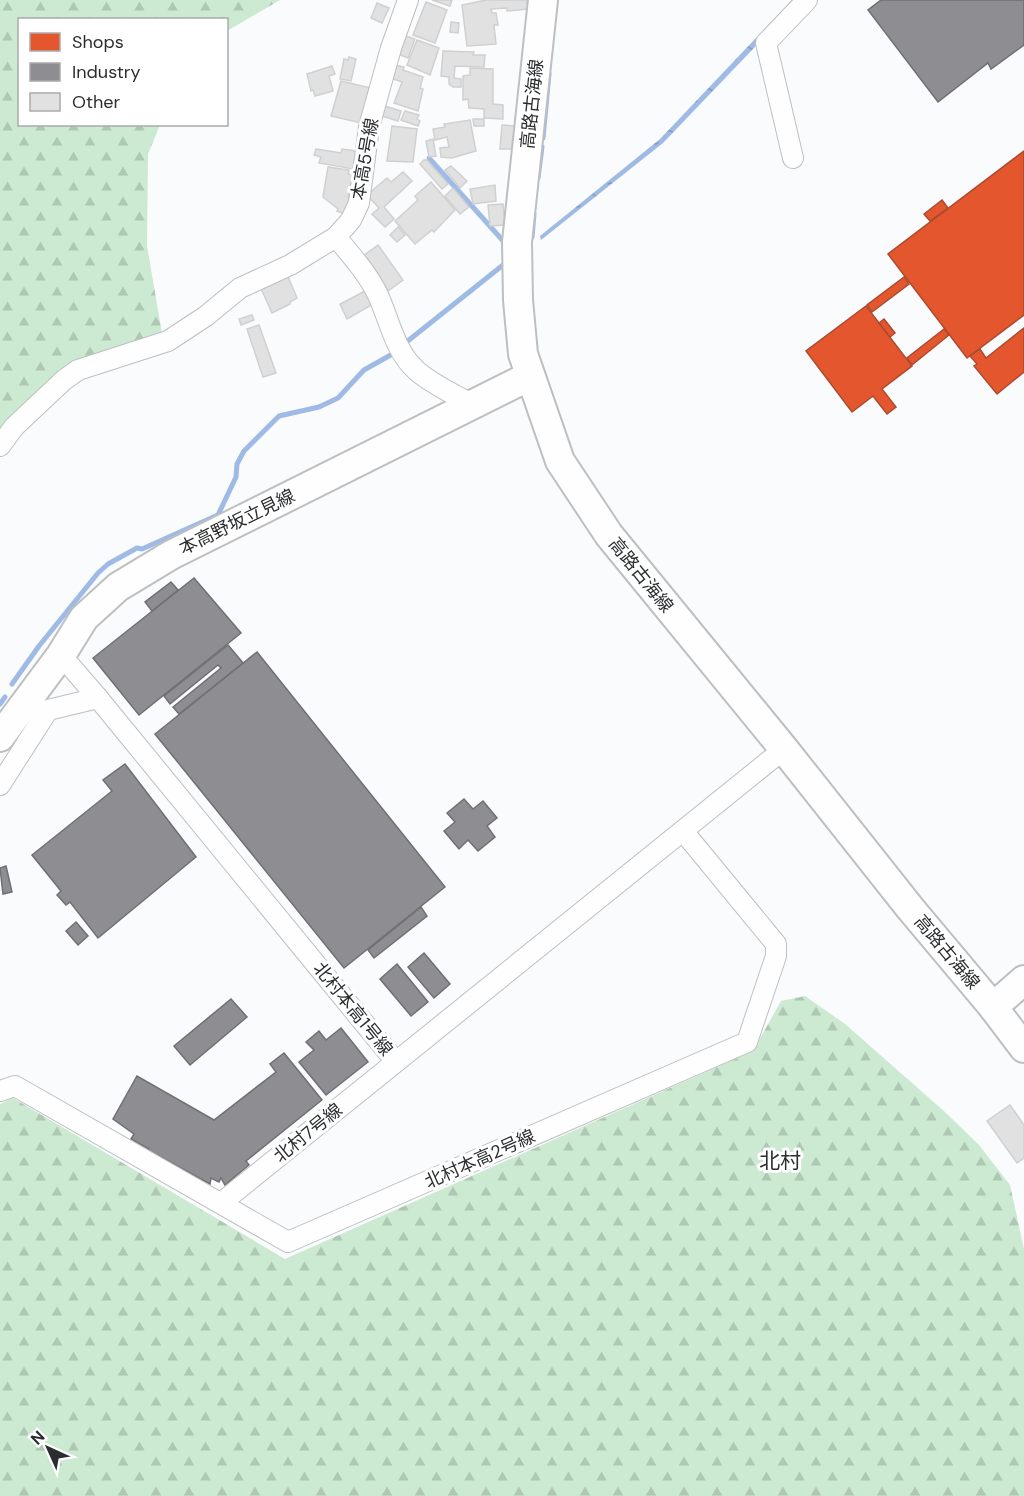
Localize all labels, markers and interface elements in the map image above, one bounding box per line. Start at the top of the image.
legend [18,18,228,126]
text: Shops [72,30,124,54]
street label: 高路古海線 [515,58,549,150]
text: Industry [72,60,141,84]
text: Other [72,90,121,114]
street label: 本高5号線 [346,116,384,202]
street label: 本高野坂立見線 [175,484,299,560]
street label: 高路古海線 [603,532,679,618]
street label: 高路古海線 [909,910,985,994]
street label: 北村本高1号線 [308,957,398,1061]
street label: 北村7号線 [269,1098,347,1168]
street label: 北村本高2号線 [421,1124,539,1194]
district label: 北村 [759,1147,801,1175]
north arrow [18,1418,78,1478]
text: N [26,1426,49,1449]

